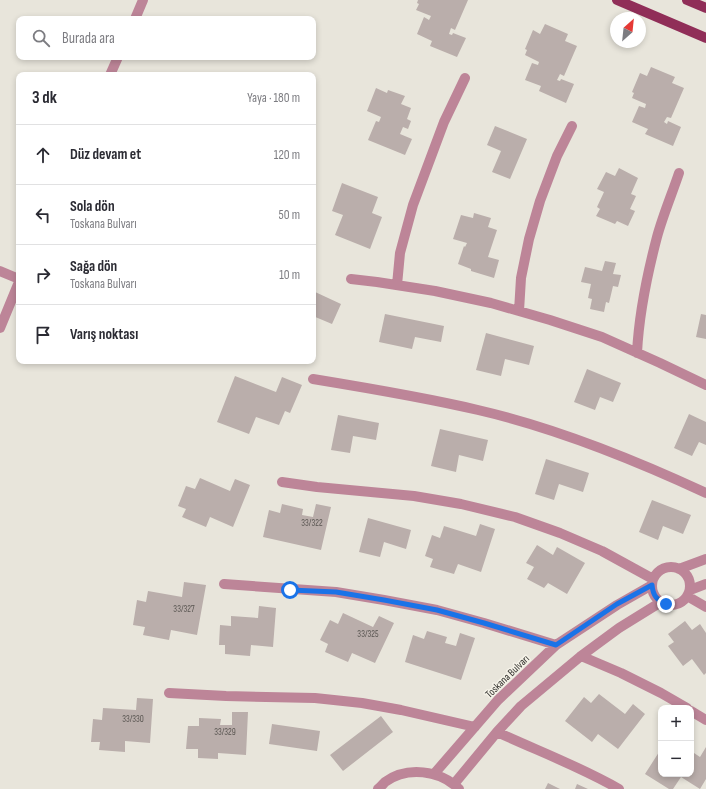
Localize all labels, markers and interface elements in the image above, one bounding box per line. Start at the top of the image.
north arrow [610,12,646,48]
search box [16,16,316,60]
icon: search [30,27,52,49]
text: Burada ara [62,29,115,48]
text: 3 dk [32,88,57,108]
text: Yaya · 180 m [247,90,300,106]
icon: ahead [32,144,54,166]
text: Düz devam et [70,145,141,164]
text: 120 m [274,147,300,163]
text: Sola dön [70,197,115,216]
icon: left [32,204,54,226]
text: 50 m [279,207,300,223]
text: Toskana Bulvarı [70,216,137,232]
text: Sağa dön [70,257,117,276]
icon: right [32,264,54,286]
text: 10 m [279,267,300,283]
text: Toskana Bulvarı [70,276,137,292]
icon: arrive [32,324,54,346]
text: Varış noktası [70,325,138,344]
house number: 33/322 [301,518,323,529]
route start [281,581,299,599]
route end [657,595,675,613]
house number: 33/327 [173,604,195,615]
house number: 33/325 [357,629,379,640]
street label: Toskana Bulvarı [483,652,532,701]
map controls [658,705,694,777]
button: + [658,705,694,741]
house number: 33/330 [122,714,144,725]
house number: 33/329 [214,727,236,738]
button: − [658,741,694,777]

